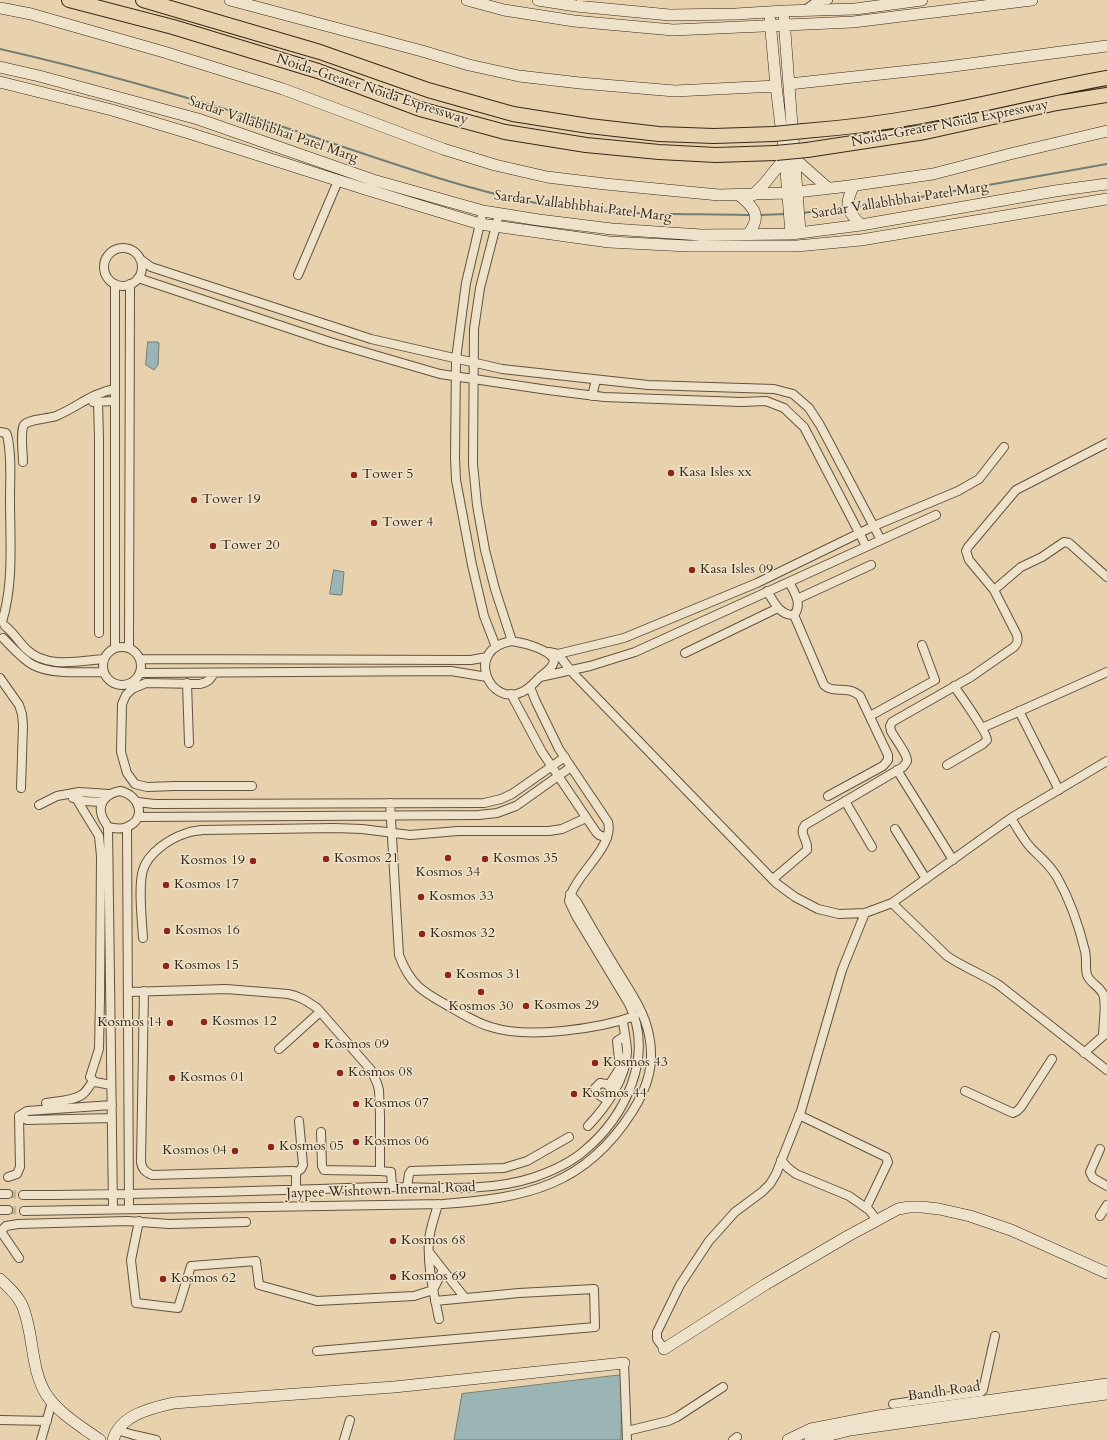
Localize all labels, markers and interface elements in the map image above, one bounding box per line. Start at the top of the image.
street label: Noida-Greater Noida Expressway [274,51,470,129]
street label: Sardar Vallabhbhai Patel Marg [186,93,360,167]
street label: Noida-Greater Noida Expressway [850,97,1050,151]
street label: Sardar Vallabhbhai Patel Marg [810,179,990,223]
street label: Sardar Vallabhbhai Patel Marg [493,188,673,226]
place label: Kasa Isles xx [679,465,752,481]
place label: Tower 5 [362,467,413,483]
marker: Kasa Isles xx [666,468,676,478]
marker: Tower 5 [349,470,359,480]
place label: Tower 19 [202,492,261,508]
marker: Tower 19 [189,495,199,505]
place label: Tower 4 [382,515,433,531]
marker: Tower 4 [369,518,379,528]
place label: Tower 20 [221,538,280,554]
marker: Tower 20 [208,541,218,551]
place label: Kasa Isles 09 [700,562,773,578]
marker: Kasa Isles 09 [687,565,697,575]
place label: Kosmos 21 [334,851,399,867]
place label: Kosmos 35 [493,851,558,867]
place label: Kosmos 19 [180,853,245,869]
marker: Kosmos 34 [443,853,453,863]
marker: Kosmos 21 [321,854,331,864]
marker: Kosmos 35 [480,854,490,864]
marker: Kosmos 19 [248,856,258,866]
place label: Kosmos 34 [416,865,480,881]
place label: Kosmos 17 [174,877,239,893]
marker: Kosmos 17 [161,880,171,890]
place label: Kosmos 33 [429,889,494,905]
marker: Kosmos 33 [416,892,426,902]
place label: Kosmos 16 [175,923,240,939]
marker: Kosmos 16 [162,926,172,936]
place label: Kosmos 32 [430,926,495,942]
marker: Kosmos 32 [417,929,427,939]
place label: Kosmos 15 [174,958,239,974]
marker: Kosmos 15 [161,961,171,971]
place label: Kosmos 31 [456,967,521,983]
marker: Kosmos 31 [443,970,453,980]
marker: Kosmos 30 [476,987,486,997]
place label: Kosmos 29 [534,998,599,1014]
place label: Kosmos 30 [449,999,513,1015]
marker: Kosmos 29 [521,1001,531,1011]
place label: Kosmos 12 [212,1014,277,1030]
place label: Kosmos 14 [97,1015,162,1031]
marker: Kosmos 12 [199,1017,209,1027]
marker: Kosmos 14 [165,1018,175,1028]
place label: Kosmos 09 [324,1037,389,1053]
marker: Kosmos 09 [311,1040,321,1050]
place label: Kosmos 43 [603,1055,668,1071]
marker: Kosmos 43 [590,1058,600,1068]
place label: Kosmos 08 [348,1065,413,1081]
marker: Kosmos 08 [335,1068,345,1078]
place label: Kosmos 01 [180,1070,245,1086]
marker: Kosmos 01 [167,1073,177,1083]
place label: Kosmos 44 [582,1086,647,1102]
marker: Kosmos 44 [569,1089,579,1099]
place label: Kosmos 07 [364,1096,429,1112]
marker: Kosmos 07 [351,1099,361,1109]
place label: Kosmos 06 [364,1134,429,1150]
marker: Kosmos 06 [351,1137,361,1147]
place label: Kosmos 05 [279,1139,344,1155]
marker: Kosmos 05 [266,1142,276,1152]
place label: Kosmos 04 [162,1143,227,1159]
marker: Kosmos 04 [230,1146,240,1156]
street label: Jaypee Wishtown Internal Road [286,1179,476,1203]
place label: Kosmos 68 [401,1233,466,1249]
marker: Kosmos 68 [388,1236,398,1246]
place label: Kosmos 69 [401,1269,466,1285]
place label: Kosmos 62 [171,1271,236,1287]
marker: Kosmos 69 [388,1272,398,1282]
marker: Kosmos 62 [158,1274,168,1284]
street label: Bandh Road [907,1379,981,1405]

